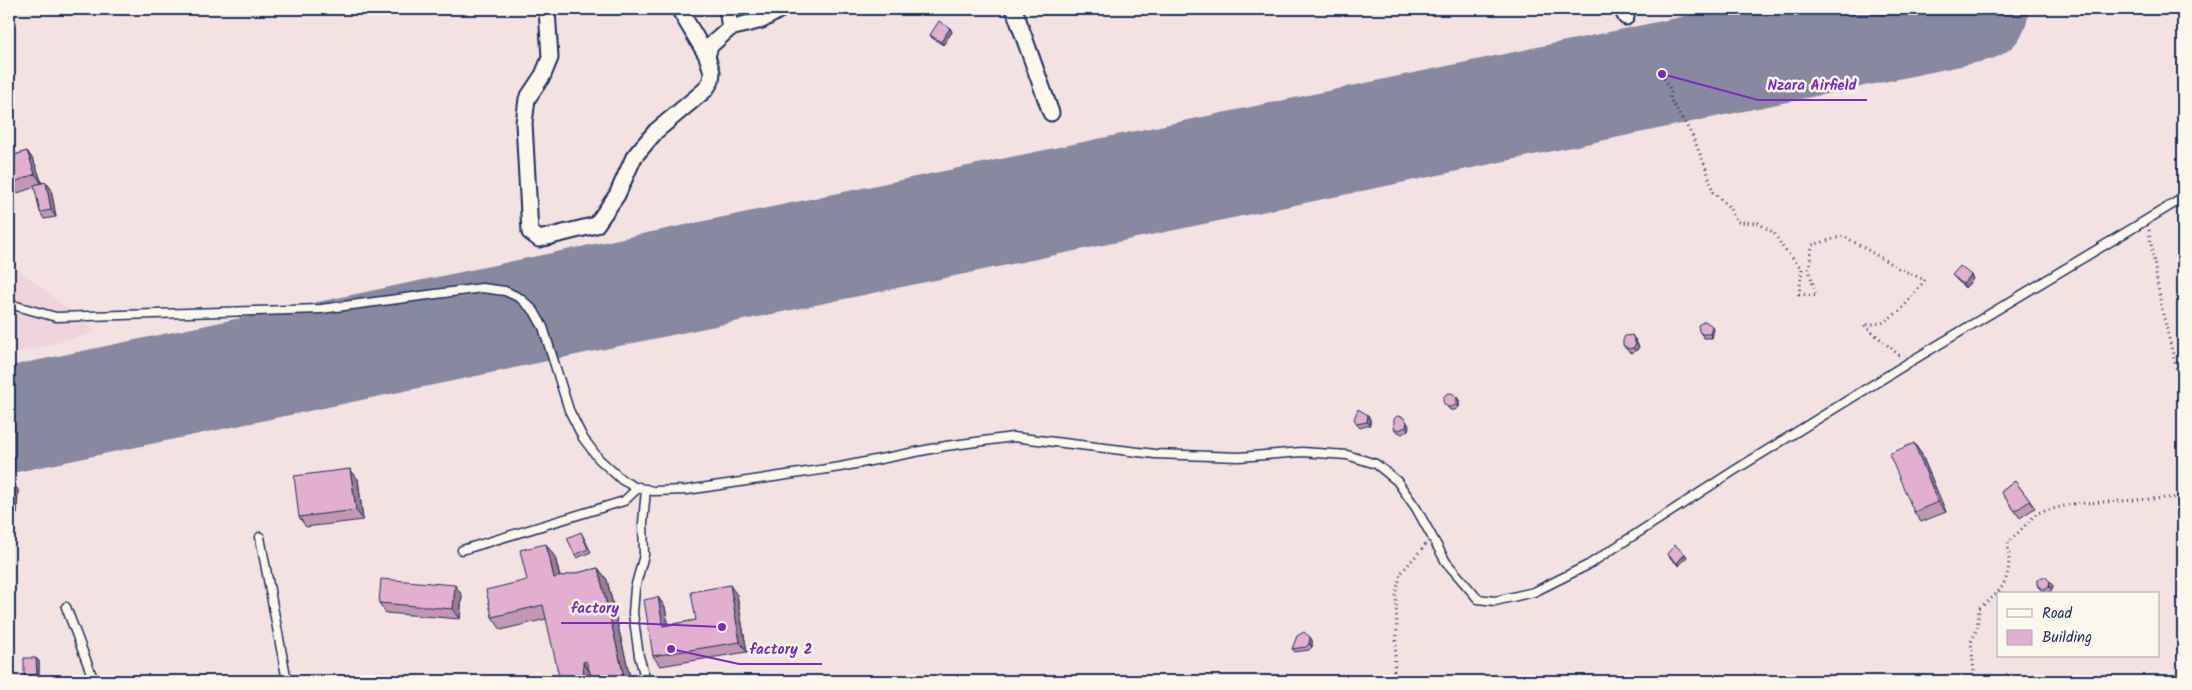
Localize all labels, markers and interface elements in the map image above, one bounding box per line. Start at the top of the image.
callout: Nzara Airfield [1758,70,1867,100]
text: Nzara Airfield [1767,74,1857,98]
legend [1997,592,2160,658]
callout: factory [561,593,629,623]
text: factory [571,597,619,621]
text: Road [2042,602,2073,626]
text: Building [2042,626,2092,650]
callout: factory 2 [739,634,822,664]
text: factory 2 [750,638,813,662]

